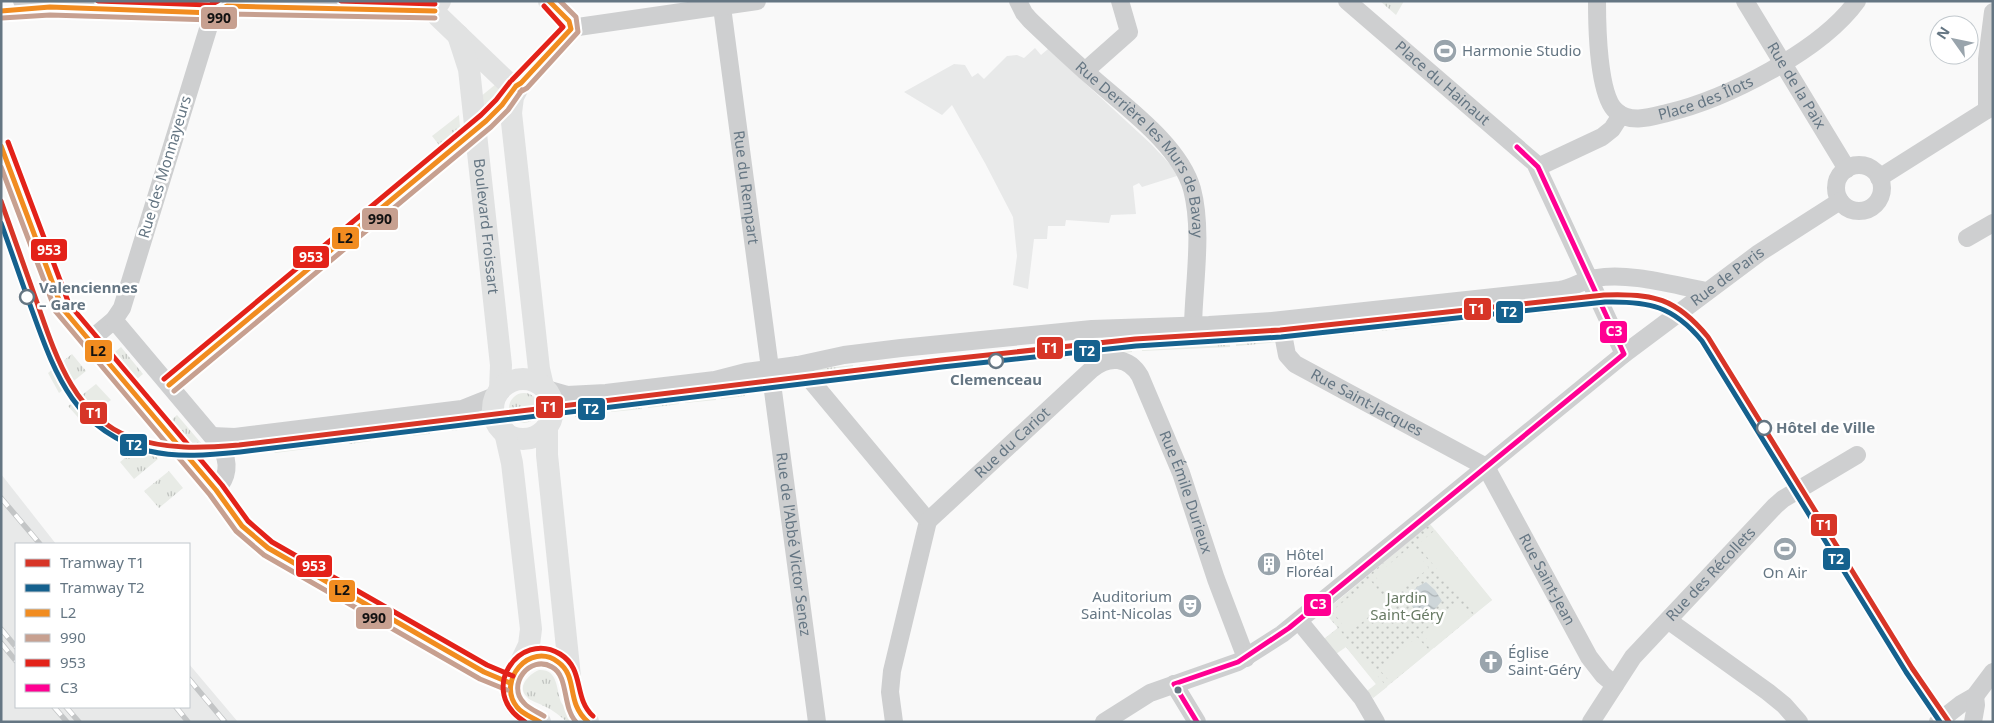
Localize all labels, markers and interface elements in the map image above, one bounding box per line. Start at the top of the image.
line badge: 990 [200,6,238,30]
text: 990 [207,8,231,27]
north arrow [1929,15,1979,65]
text: N [1932,23,1954,43]
street label: Place du Hainaut [1391,36,1495,129]
sports icon: Harmonie Studio [1432,38,1458,64]
street label: Rue de la Paix [1763,38,1831,132]
place label: Harmonie Studio [1462,40,1581,60]
street label: Rue Derrière les Murs de Bavay [1072,56,1208,238]
street label: Place des Îlots [1656,71,1756,124]
street label: Rue des Monnayeurs [133,93,195,240]
street label: Rue du Rempart [730,129,764,246]
street label: Boulevard Froissart [470,157,504,296]
line badge: 990 [361,207,399,231]
text: 990 [368,209,392,228]
line badge: L2 [331,226,360,250]
text: L2 [337,228,353,247]
line badge: 953 [30,238,68,262]
text: 953 [37,240,61,259]
street label: Rue de Paris [1686,241,1767,310]
line badge: 953 [292,245,330,269]
text: 953 [299,247,323,266]
place label: Valenciennes – Gare [39,277,138,314]
marker: Valenciennes – Gare [19,289,35,305]
line badge: T1 [1463,297,1492,321]
text: T1 [1469,299,1485,318]
line badge: T2 [1495,300,1524,324]
text: T2 [1501,302,1517,321]
line badge: C3 [1599,320,1628,344]
text: C3 [1606,321,1623,340]
line badge: T1 [1036,336,1064,360]
text: T1 [1042,338,1058,357]
line badge: L2 [84,339,113,363]
line badge: T2 [1073,339,1101,363]
text: L2 [90,341,106,360]
text: T2 [1079,341,1095,360]
marker: Clemenceau [988,353,1004,369]
street label: Rue Saint-Jacques [1307,363,1427,440]
place label: Clemenceau [950,369,1042,389]
line badge: T1 [535,395,564,419]
text: T1 [541,397,557,416]
line badge: T2 [577,397,606,421]
text: T2 [583,399,599,418]
line badge: T1 [79,401,108,425]
street label: Rue du Cariot [970,402,1054,482]
text: T1 [86,403,102,422]
place label: Hôtel de Ville [1776,417,1875,437]
marker: Hôtel de Ville [1756,420,1772,436]
street label: Rue Émile Durieux [1155,427,1218,556]
line badge: T2 [119,433,148,457]
text: T2 [126,435,142,454]
street label: Rue de l'Abbé Victor Senez [772,451,816,637]
line badge: T1 [1810,513,1838,537]
text: T1 [1816,515,1832,534]
street label: Rue des Récollets [1661,522,1759,625]
street label: Rue Saint-Jean [1515,530,1581,628]
sports icon: On Air [1772,536,1798,562]
legend [15,543,190,708]
place label: Hôtel Floréal [1286,544,1333,581]
line badge: T2 [1822,547,1851,571]
text: T2 [1828,549,1844,568]
building icon: Hôtel Floréal [1256,551,1282,577]
text: Tramway T1 [60,552,145,572]
line badge: 953 [295,554,333,578]
text: 953 [302,556,326,575]
place label: On Air [1763,562,1807,582]
text: Tramway T2 [60,577,145,597]
line badge: L2 [328,579,356,603]
text: L2 [334,580,350,599]
place label: Auditorium Saint-Nicolas [1081,586,1172,623]
park label: Jardin Saint-Géry [1370,587,1444,624]
theatre icon: Auditorium Saint-Nicolas [1177,593,1203,619]
line badge: C3 [1303,593,1332,617]
text: C3 [1310,594,1327,613]
text: L2 [60,602,76,622]
line badge: 990 [355,606,393,630]
text: 990 [362,608,386,627]
text: 990 [60,627,86,647]
place label: Église Saint-Géry [1508,642,1582,679]
church icon: Église Saint-Géry [1478,649,1504,675]
text: 953 [60,652,86,672]
text: C3 [60,677,78,697]
unlabelled marker [1173,685,1183,695]

